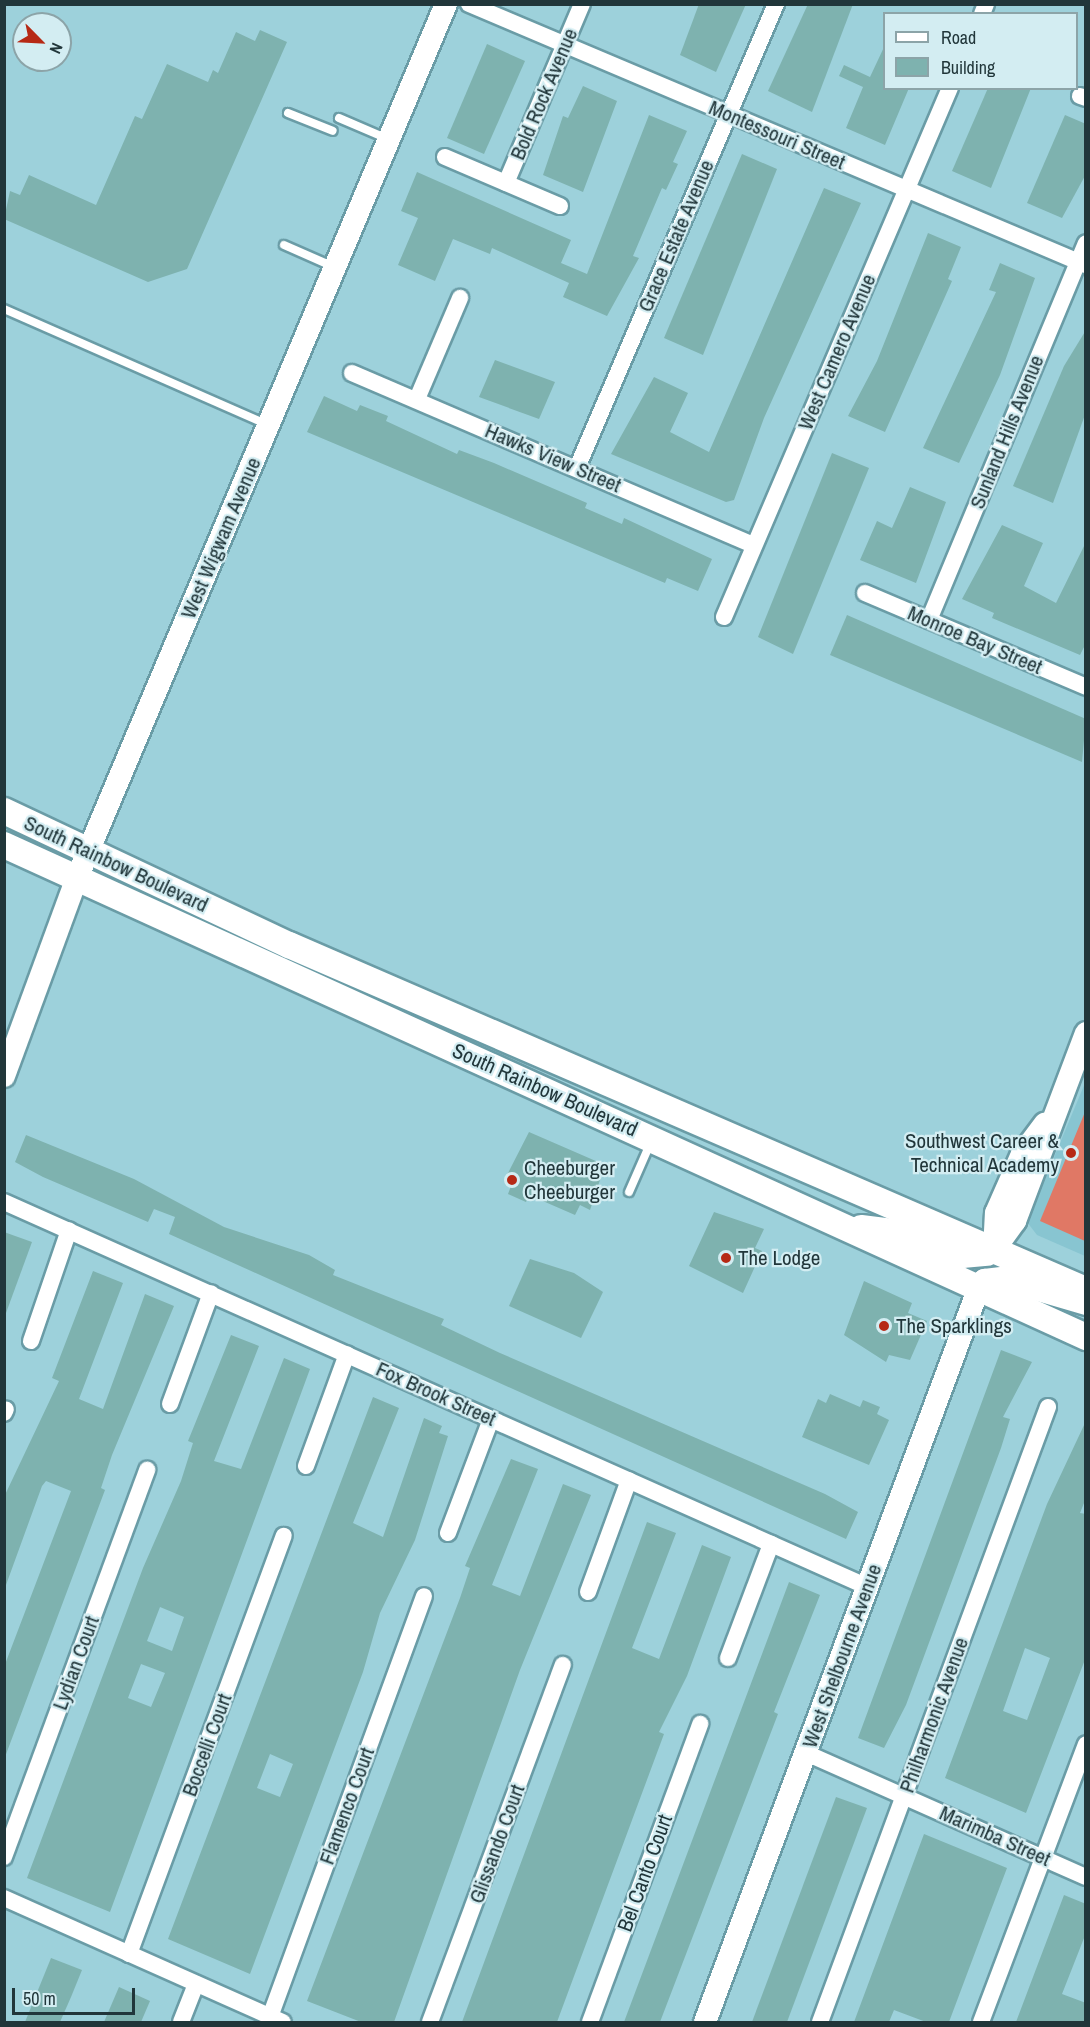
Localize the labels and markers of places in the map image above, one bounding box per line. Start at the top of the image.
place label: Southwest Career & Technical Academy [905,1128,1059,1178]
marker: Southwest Career & Technical Academy [1064,1146,1078,1160]
place label: Cheeburger Cheeburger [524,1155,615,1205]
marker: Cheeburger Cheeburger [505,1173,519,1187]
place label: The Lodge [738,1245,820,1271]
marker: The Lodge [719,1251,733,1265]
place label: The Sparklings [896,1313,1012,1339]
marker: The Sparklings [877,1319,891,1333]

